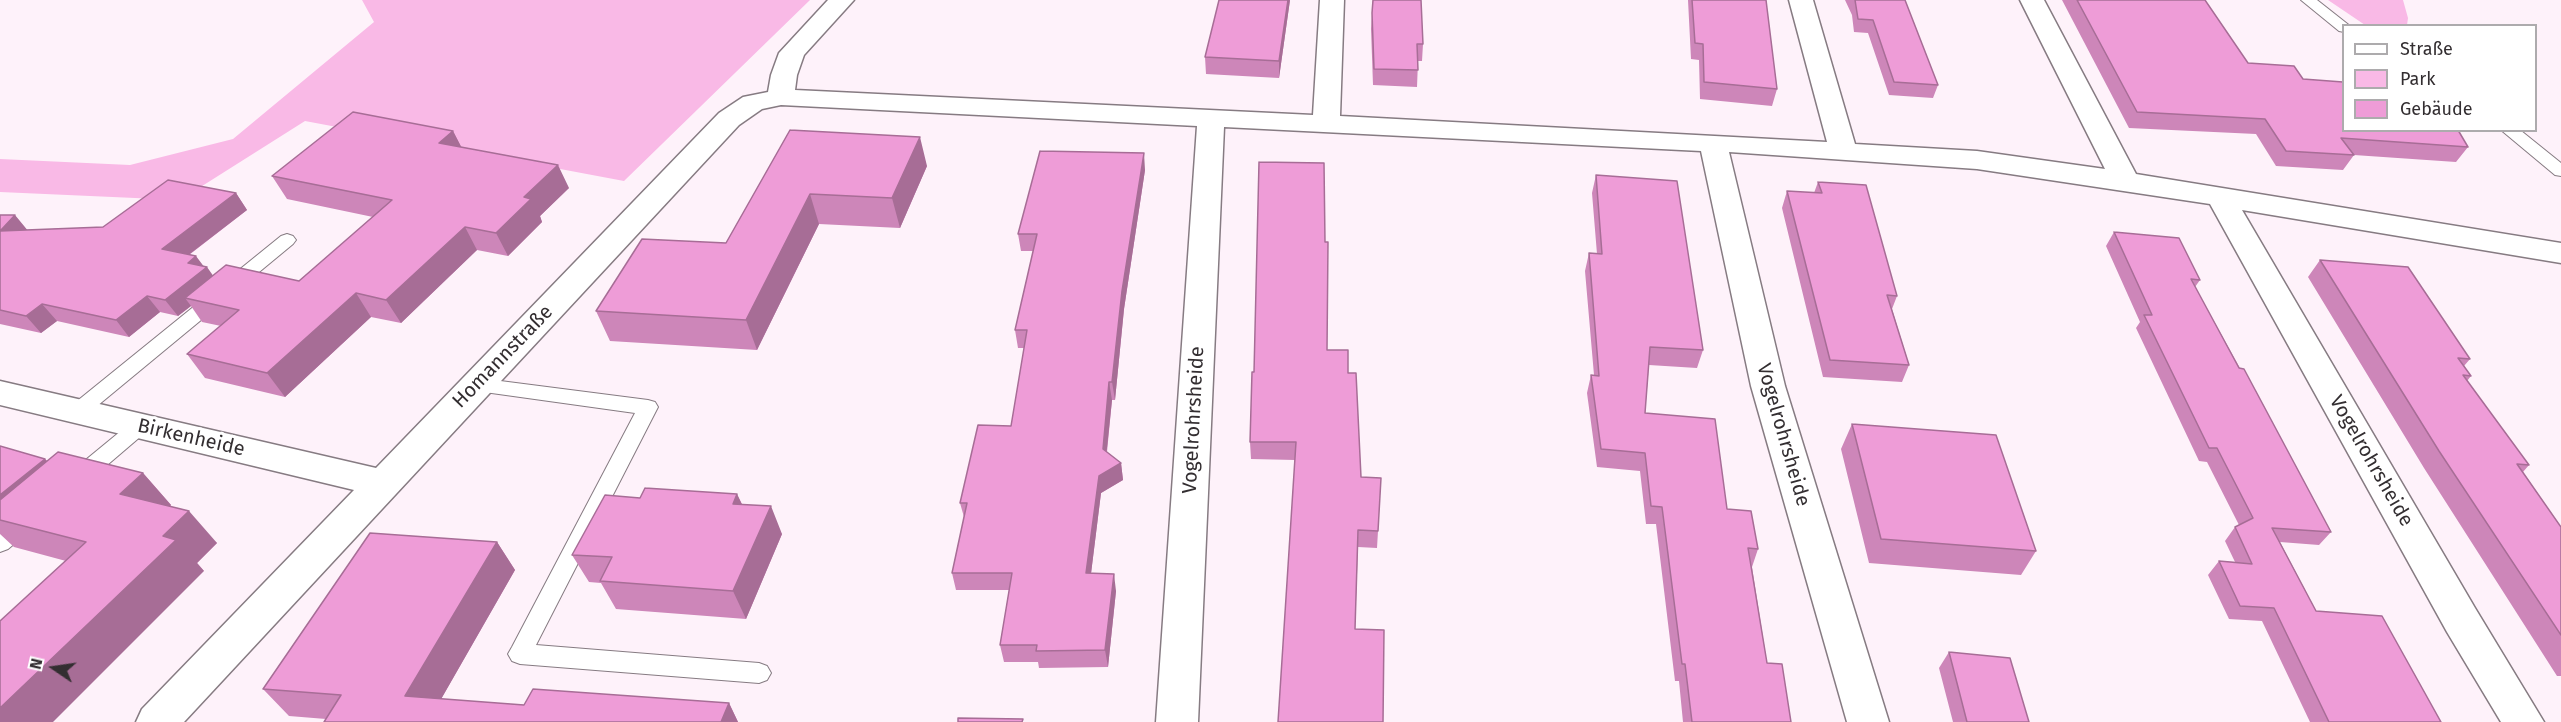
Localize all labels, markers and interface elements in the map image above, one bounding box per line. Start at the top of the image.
legend [2342,24,2537,132]
text: Straße [2400,38,2453,60]
text: Park [2400,68,2435,90]
text: Gebäude [2400,98,2473,120]
street label: Homannstraße [448,300,558,414]
street label: Vogelrohrsheide [1178,346,1210,494]
street label: Vogelrohrsheide [1751,361,1815,509]
street label: Vogelrohrsheide [2324,391,2418,531]
street label: Birkenheide [135,414,247,462]
north arrow [24,638,84,698]
text: N [26,657,46,671]

